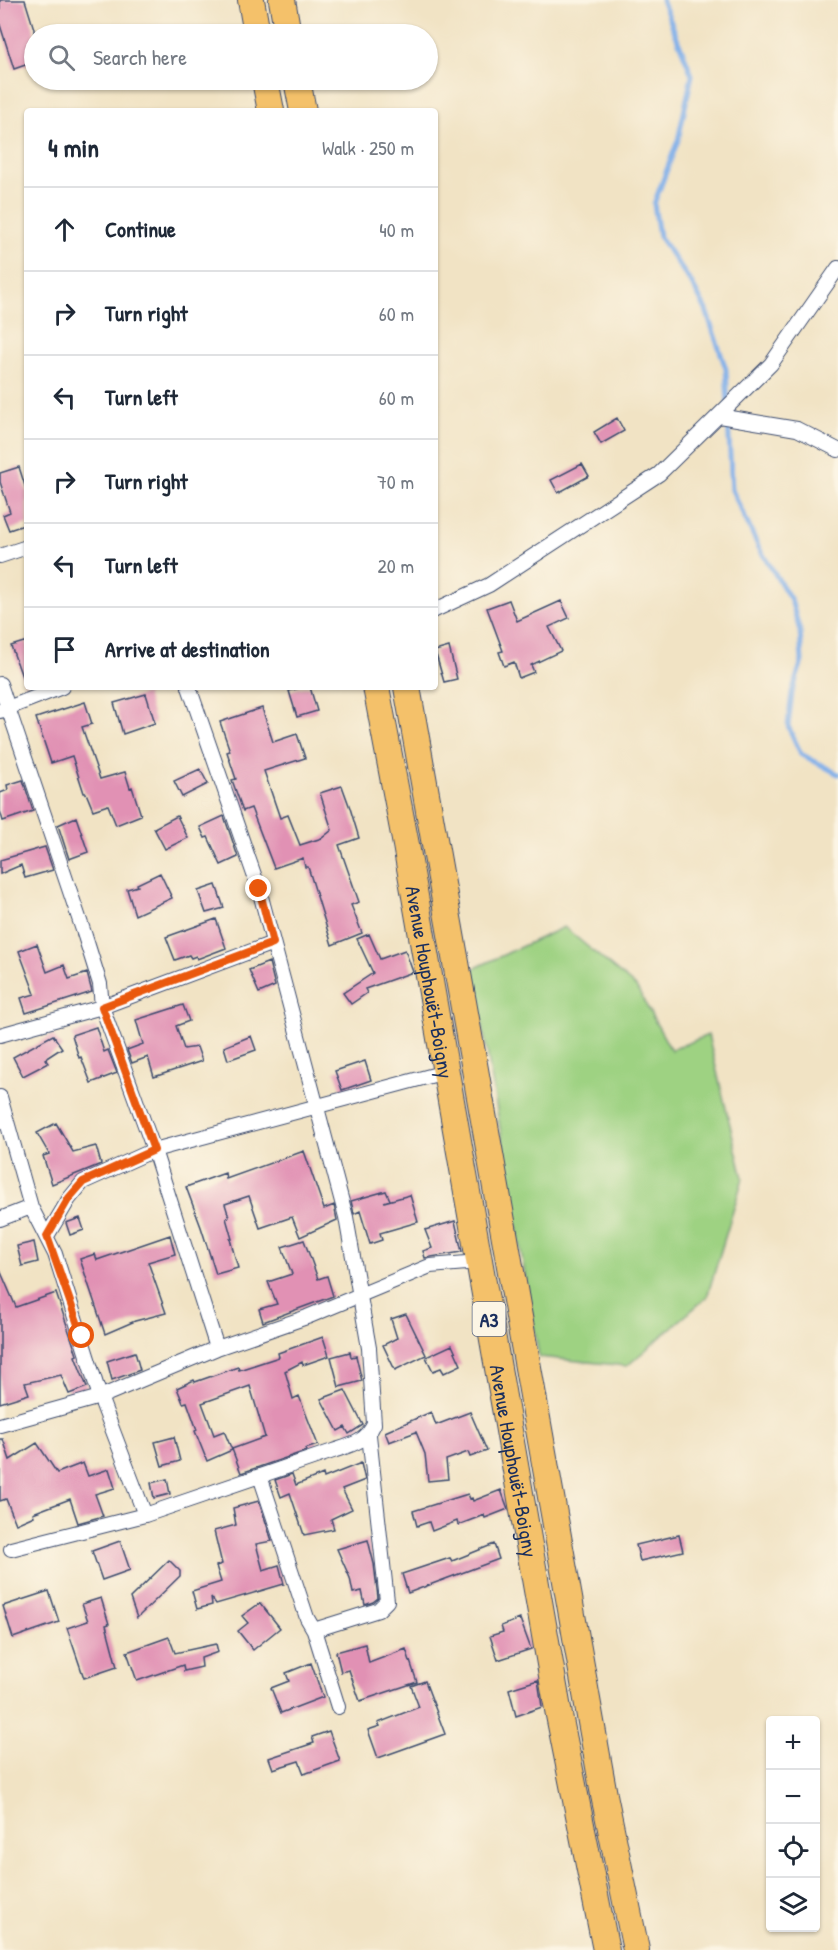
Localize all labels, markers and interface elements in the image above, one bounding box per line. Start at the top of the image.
search box [24,24,438,90]
icon: search [45,41,78,74]
text: Search here [93,42,187,72]
text: 4 min [48,130,99,165]
text: Walk · 250 m [322,134,414,161]
icon: ahead [48,213,81,246]
text: Continue [105,214,176,244]
text: 40 m [379,216,414,243]
icon: right [48,297,81,330]
text: Turn right [105,298,188,328]
text: 60 m [379,300,414,327]
icon: left [48,381,81,414]
text: Turn left [105,382,178,412]
text: 60 m [379,384,414,411]
icon: right [48,465,81,498]
text: Turn right [105,466,188,496]
text: 70 m [377,468,414,495]
icon: left [48,549,81,582]
text: Turn left [105,550,178,580]
text: 20 m [377,552,414,579]
icon: arrive [48,633,81,666]
text: Arrive at destination [105,634,270,664]
route end [245,875,271,901]
street label: Avenue Houphouët-Boigny [399,883,461,1081]
road number: A3 [472,1302,506,1336]
route start [68,1322,94,1348]
street label: Avenue Houphouët-Boigny [483,1362,545,1559]
map controls [766,1716,820,1932]
button: + [766,1716,820,1770]
button: − [766,1770,820,1824]
button: locate [766,1824,820,1878]
button: layers [766,1878,820,1932]

